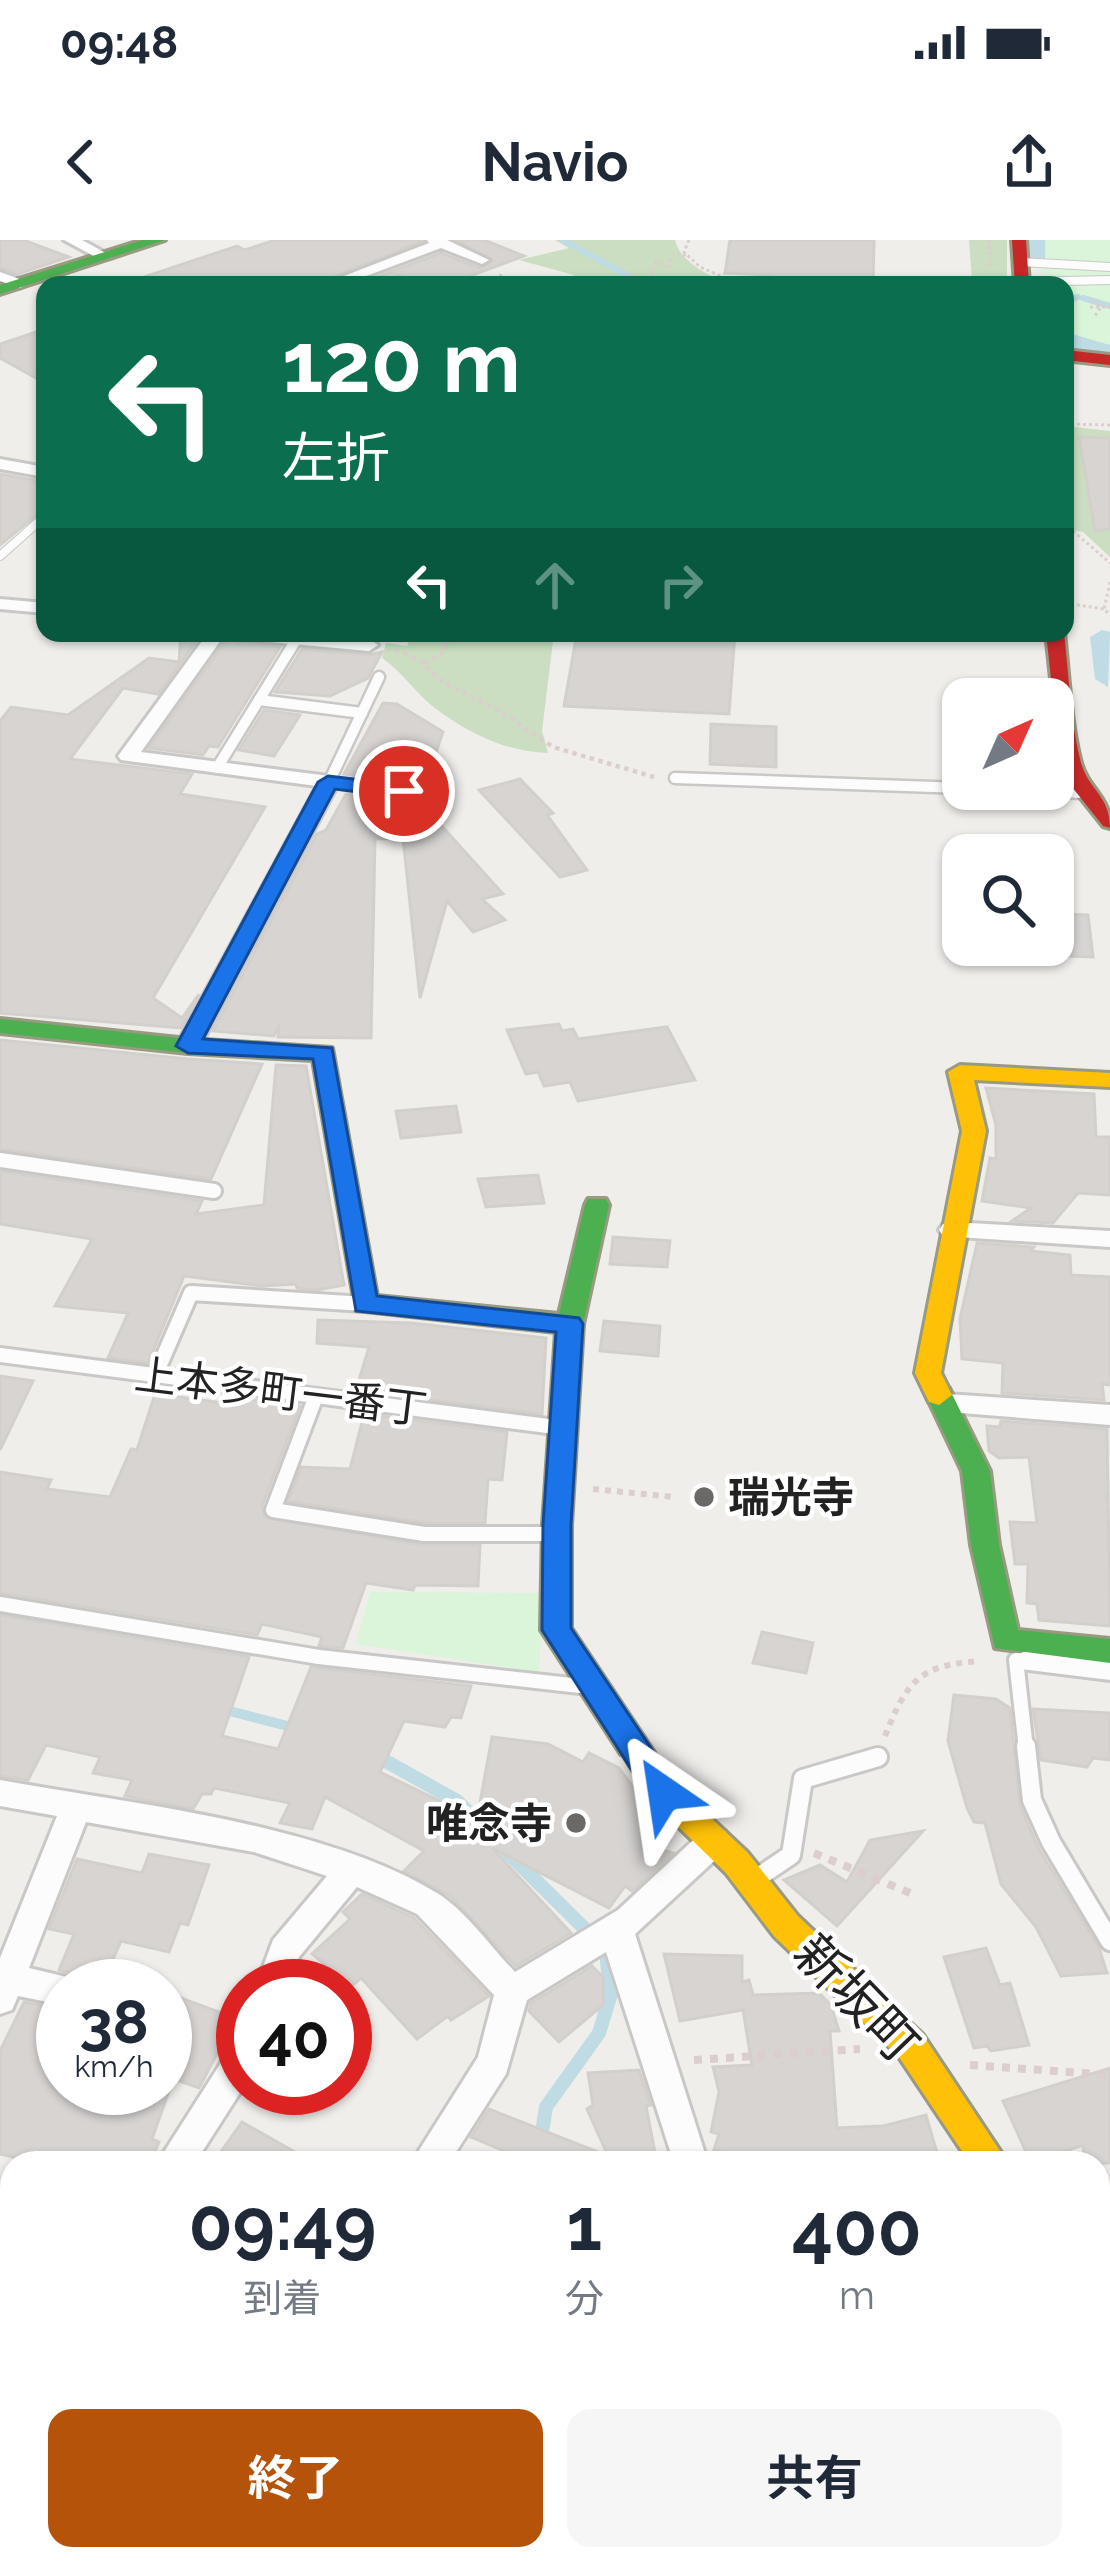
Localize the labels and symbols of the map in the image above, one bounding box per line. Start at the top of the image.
north arrow [942,678,1074,810]
pin [353,740,455,842]
street label: 上本多町一番丁 [132,1350,430,1434]
place label: 瑞光寺 [728,1473,854,1522]
marker: 瑞光寺 [691,1484,717,1510]
position arrow [601,1730,727,1856]
place label: 唯念寺 [426,1799,552,1848]
marker: 唯念寺 [563,1810,589,1836]
street label: 新坂町 [782,1922,932,2074]
speed limit sign: 40 [216,1959,372,2115]

